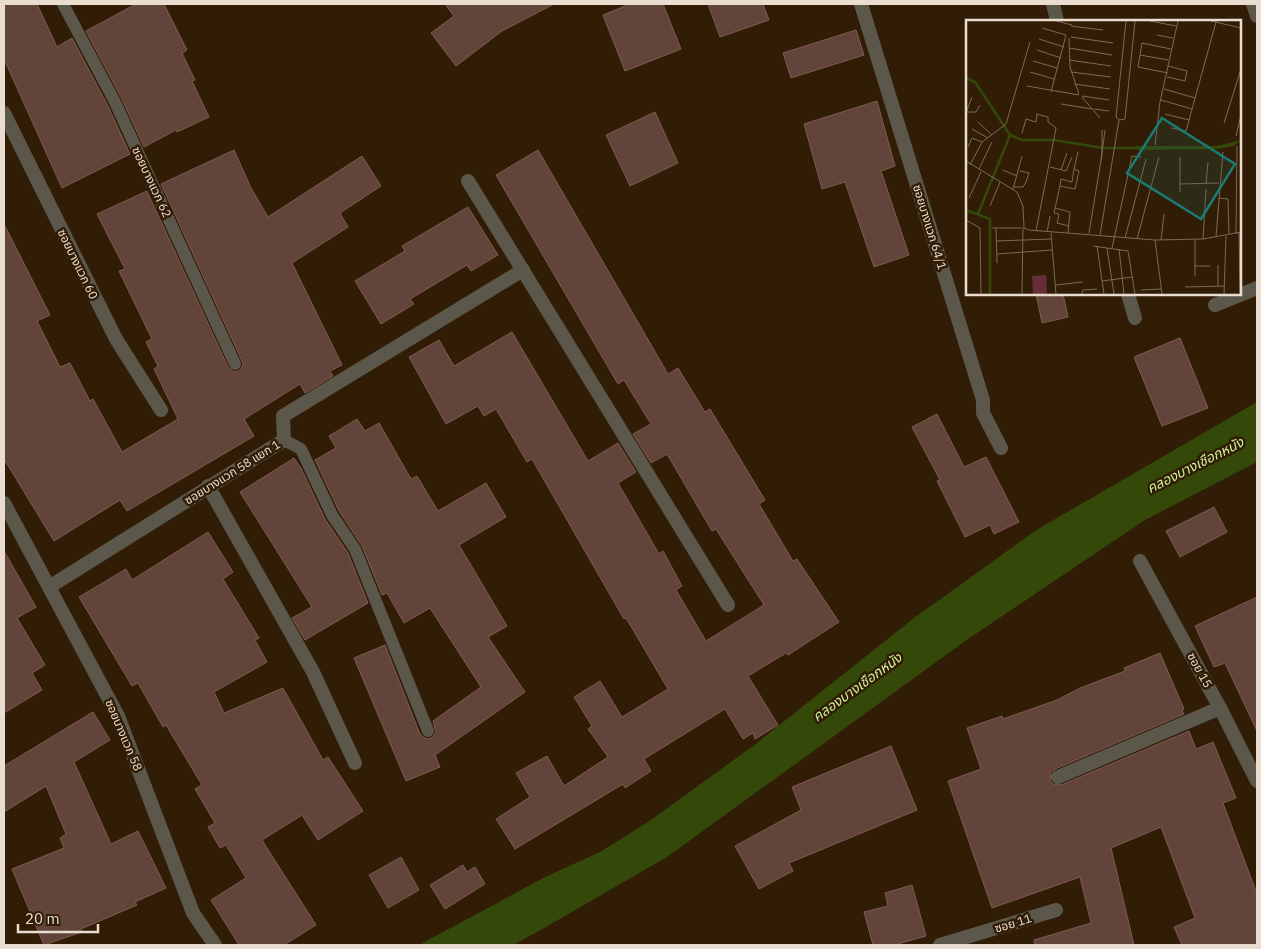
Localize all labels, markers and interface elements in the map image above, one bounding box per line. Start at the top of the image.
inset map [966,20,1241,295]
street label: ซอยบางแวก 62 [129,144,175,220]
street label: ซอยบางแวก 64/1 [910,183,950,271]
street label: ซอยบางแวก 60 [55,226,101,302]
water label: คลองบางเชือกหนัง [1144,432,1248,497]
street label: ซอยบางแวก 58 แยก 1 [181,437,283,507]
water label: คลองบางเชือกหนัง [809,648,906,725]
street label: ซอย 15 [1184,650,1216,690]
street label: ซอยบางแวก 58 [102,697,146,773]
scale bar [18,902,98,934]
text: 20 m [25,909,60,928]
street label: ซอย 11 [993,910,1033,936]

